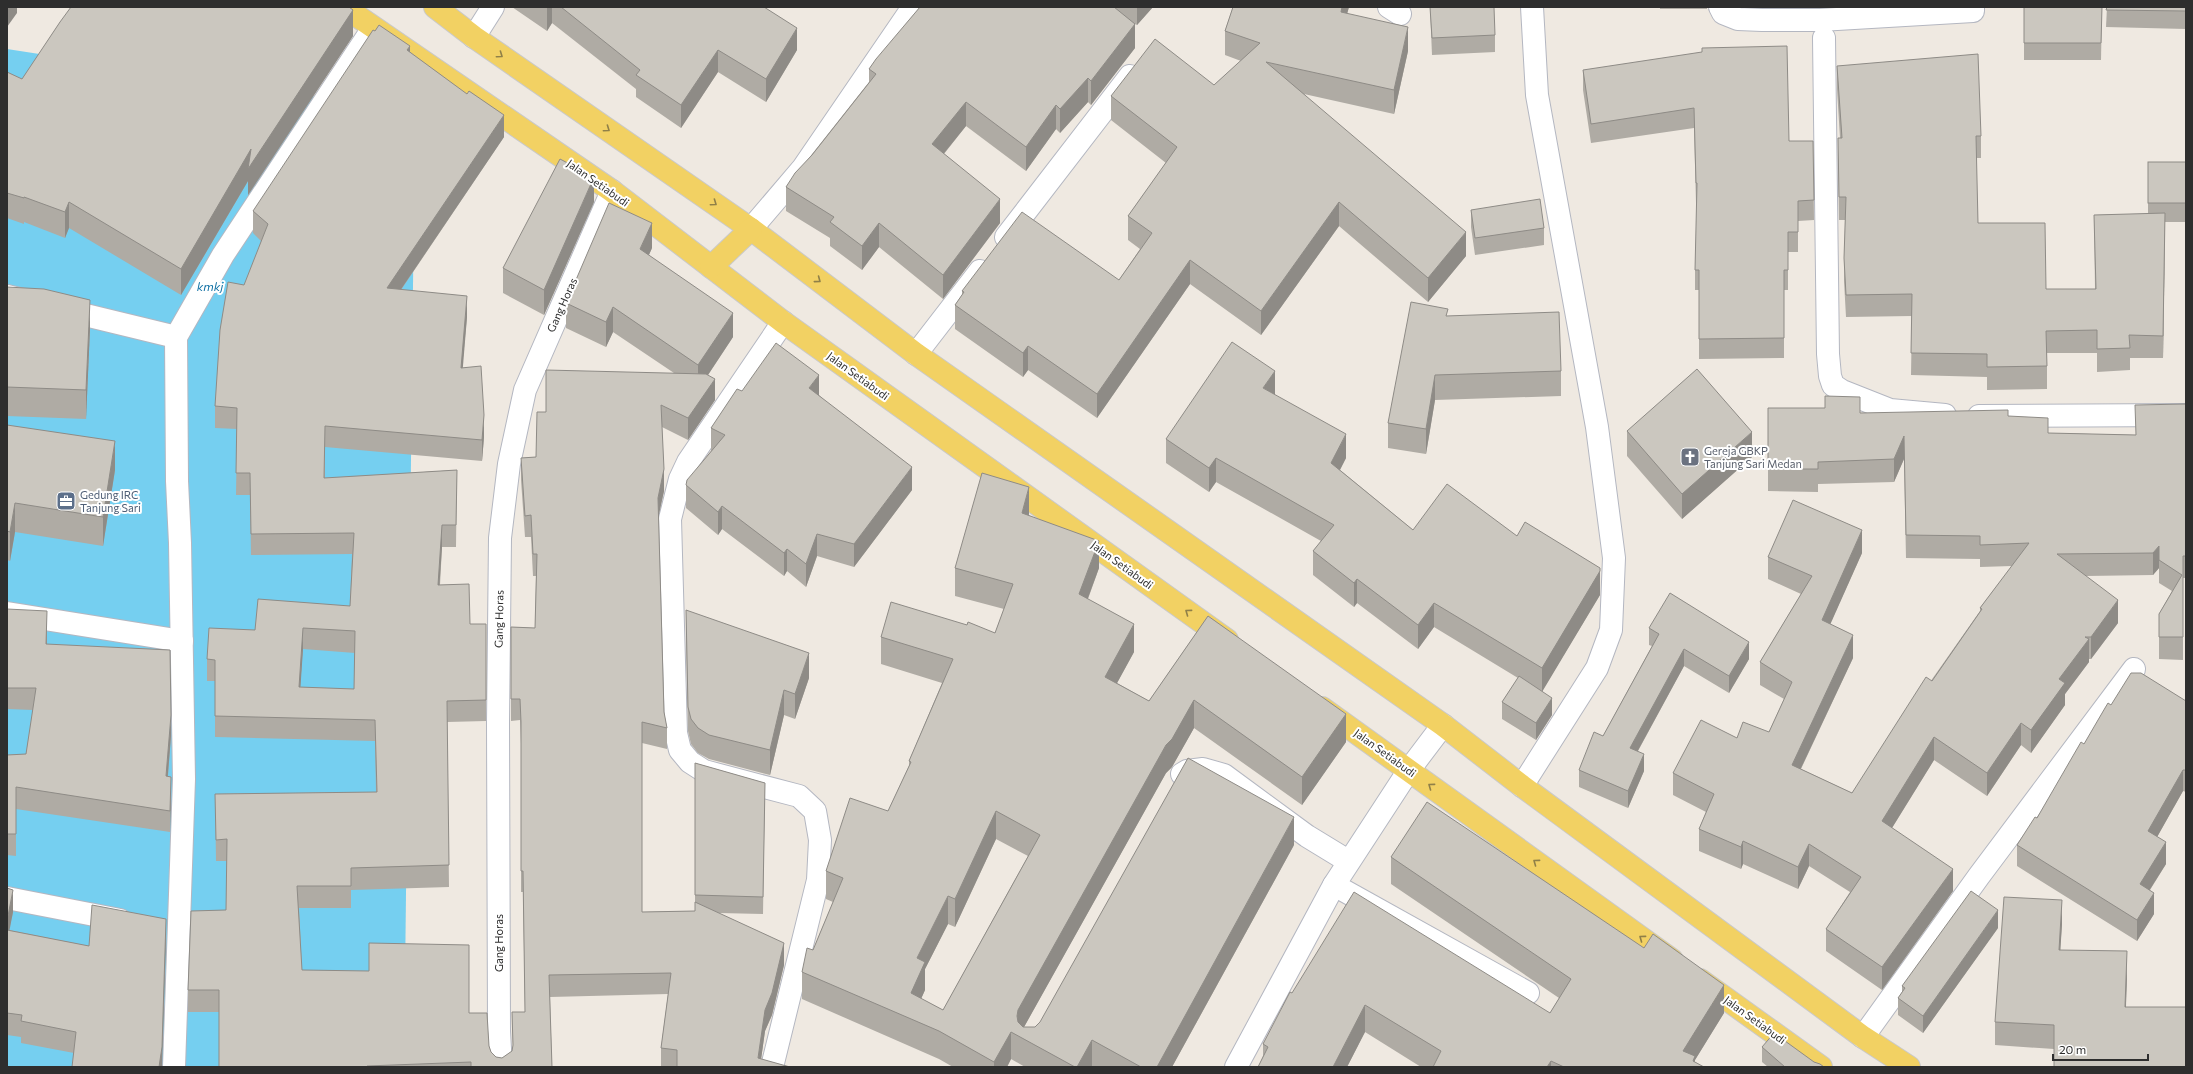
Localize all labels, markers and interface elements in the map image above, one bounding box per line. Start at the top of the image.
one-way arrow [496,50,503,58]
one-way arrow [603,124,610,132]
street label: Jalan Setiabudi [564,156,632,210]
one-way arrow [710,198,717,206]
one-way arrow [814,275,821,282]
street label: Gang Horas [544,276,579,334]
water label: kmkj [197,279,224,293]
street label: Jalan Setiabudi [824,349,892,403]
place label: Gereja GBKP Tanjung Sari Medan [1704,444,1802,470]
church icon: Gereja GBKP Tanjung Sari Medan [1679,446,1701,468]
place label: Gedung IRC Tanjung Sari [80,488,141,514]
office icon: Gedung IRC Tanjung Sari [55,490,77,512]
street label: Jalan Setiabudi [1088,538,1156,592]
street label: Gang Horas [491,590,506,648]
one-way arrow [1186,610,1193,617]
street label: Jalan Setiabudi [1351,726,1419,780]
one-way arrow [1428,784,1435,791]
one-way arrow [1533,859,1540,867]
street label: Gang Horas [492,914,505,972]
one-way arrow [1639,936,1646,943]
street label: Jalan Setiabudi [1721,993,1789,1047]
scale bar [2053,1036,2148,1062]
text: 20 m [2059,1042,2086,1056]

